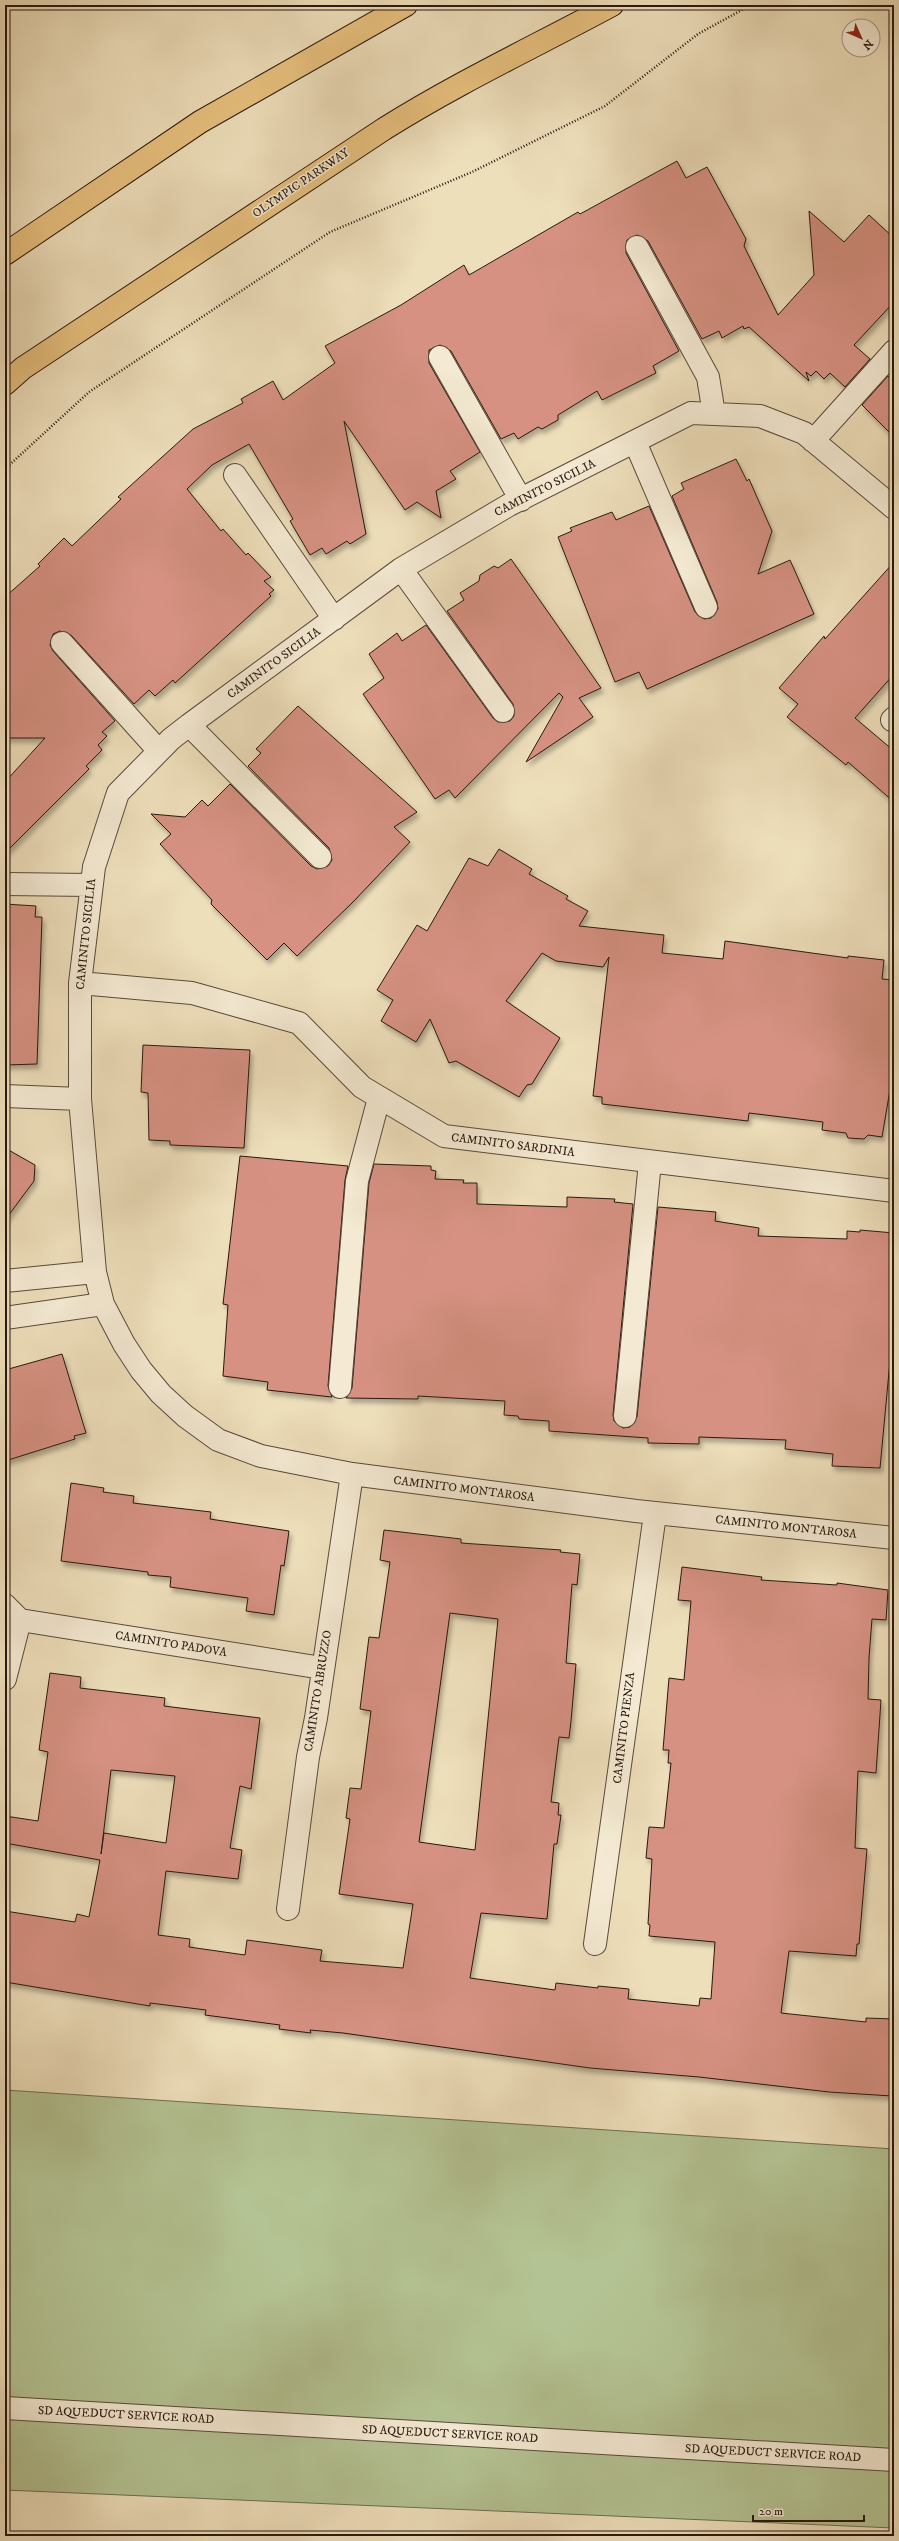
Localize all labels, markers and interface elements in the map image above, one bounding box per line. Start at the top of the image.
north arrow [841,18,881,58]
text: N [859,36,876,53]
street label: OLYMPIC PARKWAY [250,145,353,221]
street label: CAMINITO SICILIA [492,456,599,520]
street label: CAMINITO SICILIA [224,624,324,702]
street label: CAMINITO SICILIA [73,877,99,990]
street label: CAMINITO SARDINIA [450,1130,576,1160]
street label: CAMINITO MONTAROSA [392,1473,536,1505]
street label: CAMINITO MONTAROSA [714,1512,858,1542]
street label: CAMINITO PADOVA [114,1628,228,1660]
street label: CAMINITO ABRUZZO [301,1629,335,1753]
street label: CAMINITO PIENZA [610,1671,638,1785]
street label: SD AQUEDUCT SERVICE ROAD [37,2403,215,2427]
street label: SD AQUEDUCT SERVICE ROAD [361,2422,539,2446]
street label: SD AQUEDUCT SERVICE ROAD [684,2441,862,2465]
scale bar [753,2497,864,2523]
text: 20 m [759,2504,783,2519]

